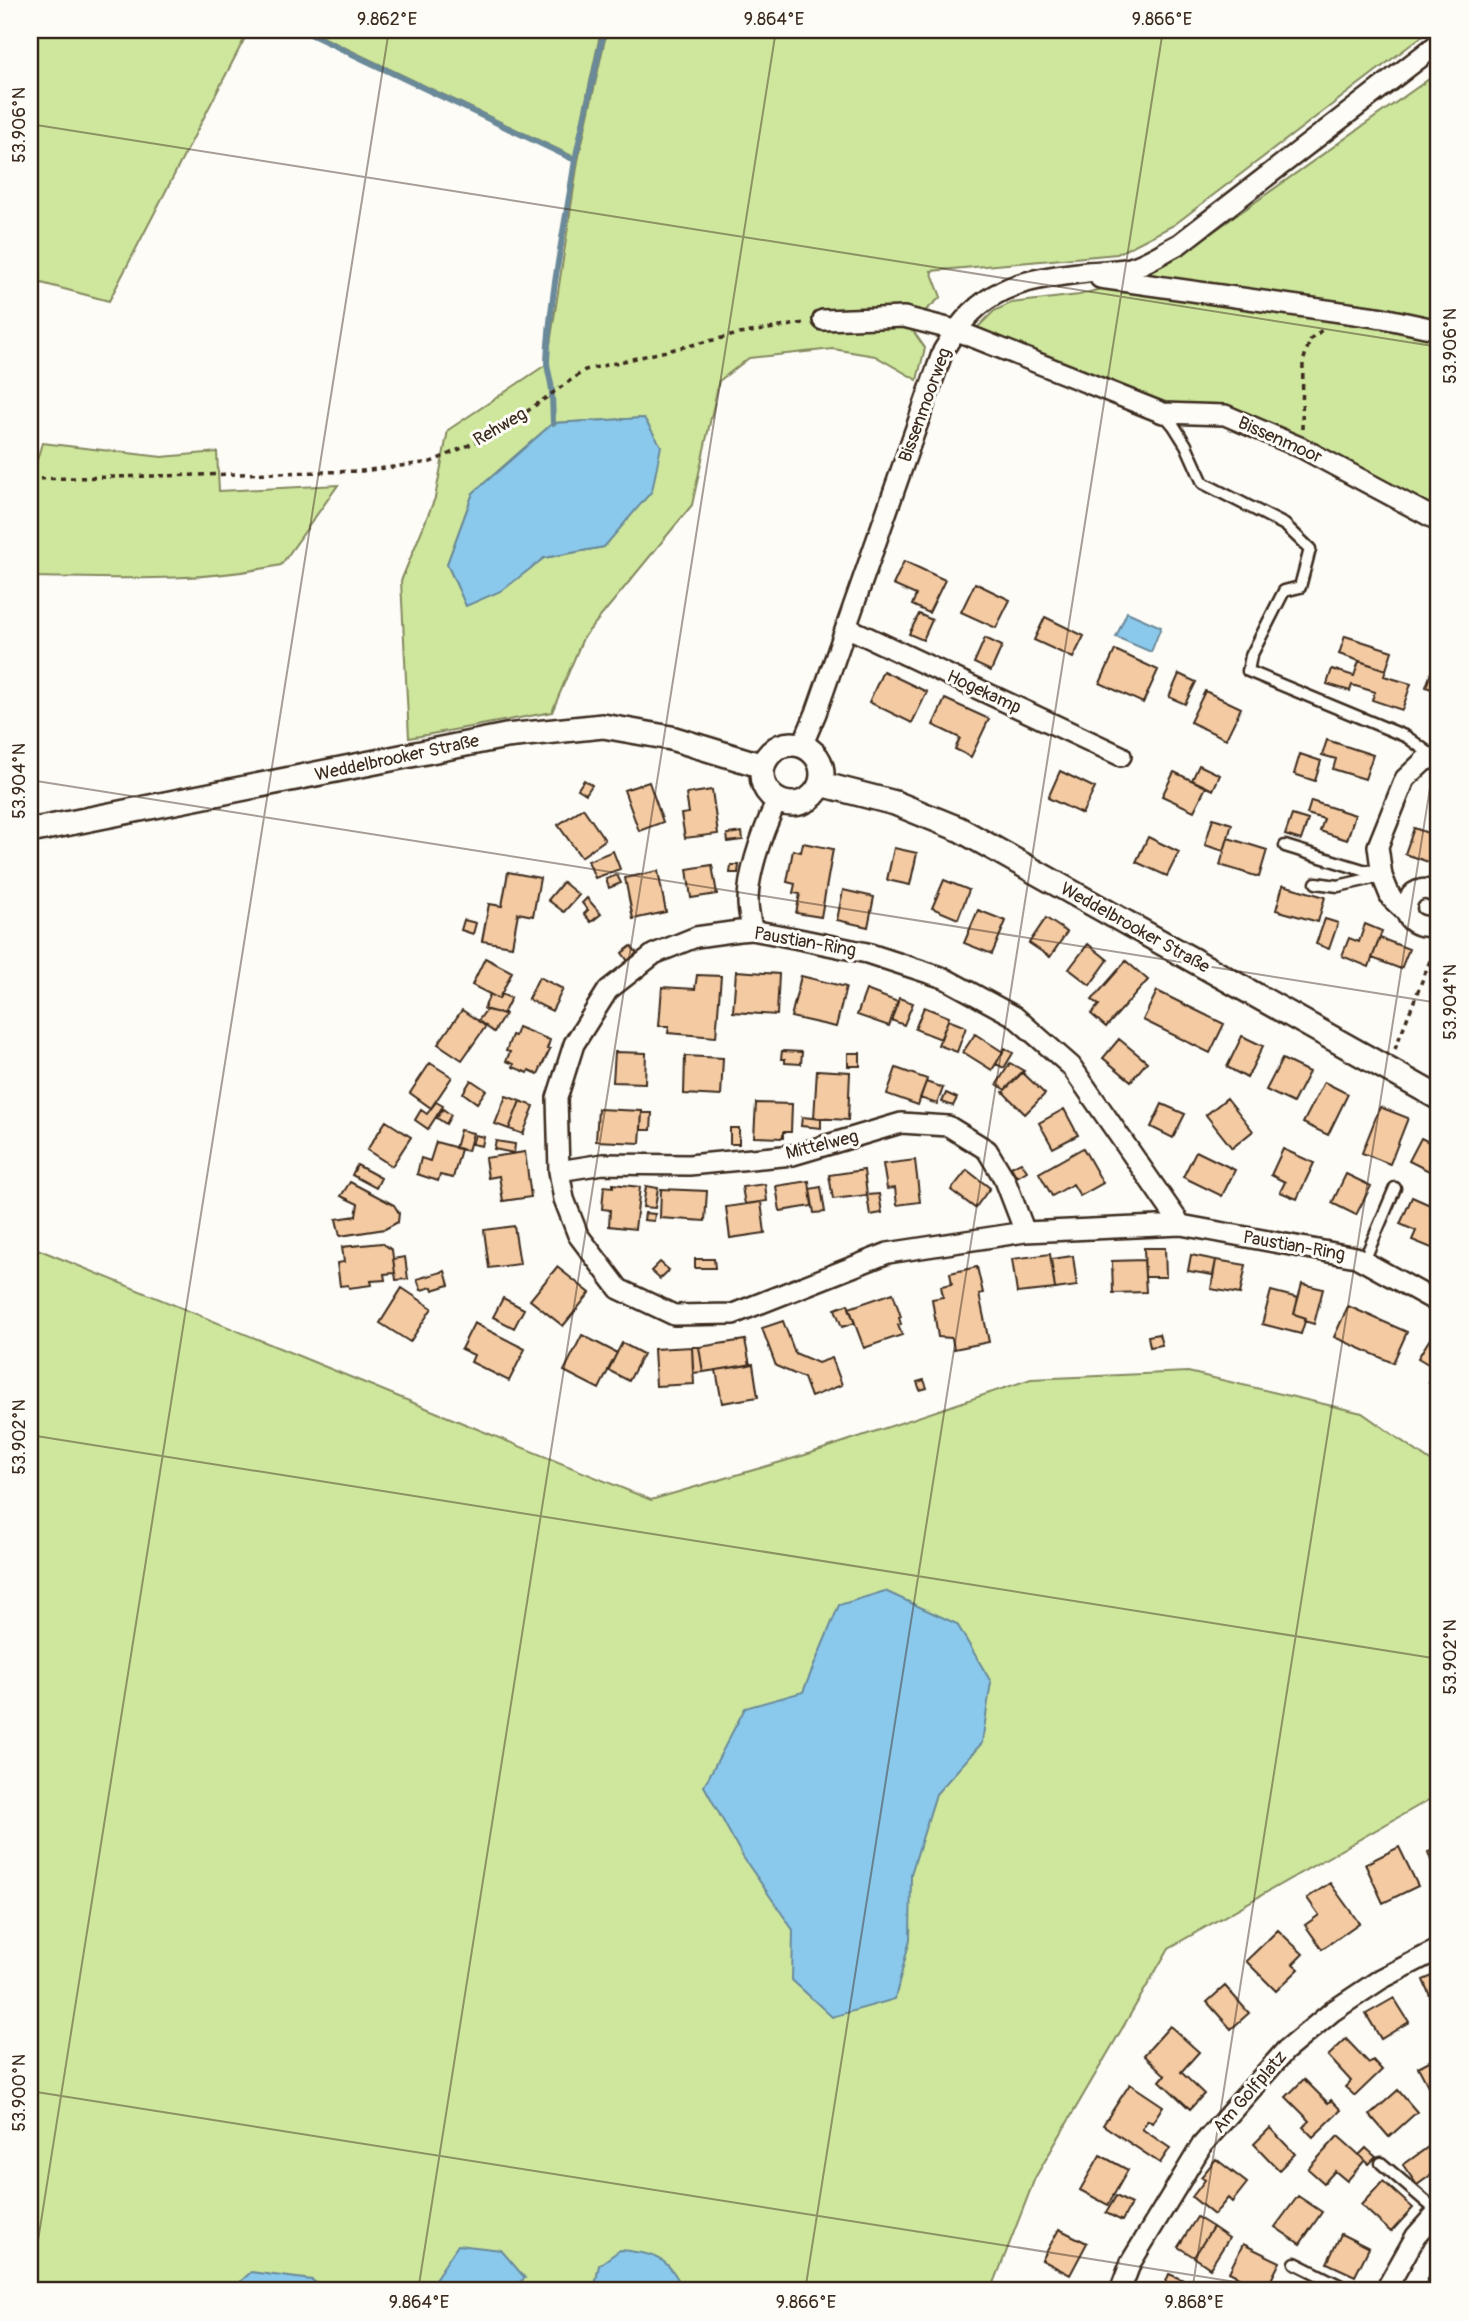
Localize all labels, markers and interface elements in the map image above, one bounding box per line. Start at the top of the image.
text: 9.862°E [357,8,417,31]
text: 9.864°E [744,8,804,31]
text: 9.866°E [1132,8,1192,31]
text: 53.906°N [8,87,31,163]
text: 53.906°N [1439,308,1462,384]
street label: Bissenmoorweg [894,345,956,465]
street label: Rehweg [469,403,531,451]
street label: Bissenmoor [1234,411,1326,469]
street label: Hogekamp [943,665,1025,719]
street label: Weddelbrooker Straße [313,729,481,787]
text: 53.904°N [8,743,31,819]
street label: Weddelbrooker Straße [1056,877,1214,979]
street label: Paustian-Ring [752,922,858,962]
text: 53.904°N [1439,964,1462,1040]
street label: Mittelweg [783,1125,861,1165]
street label: Paustian-Ring [1241,1226,1347,1266]
text: 53.902°N [8,1399,31,1475]
text: 53.902°N [1439,1619,1462,1695]
street label: Am Golfplatz [1208,2046,1292,2138]
text: 53.900°N [8,2054,31,2132]
text: 9.864°E [389,2291,449,2314]
text: 9.866°E [776,2291,836,2314]
text: 9.868°E [1164,2291,1224,2314]

